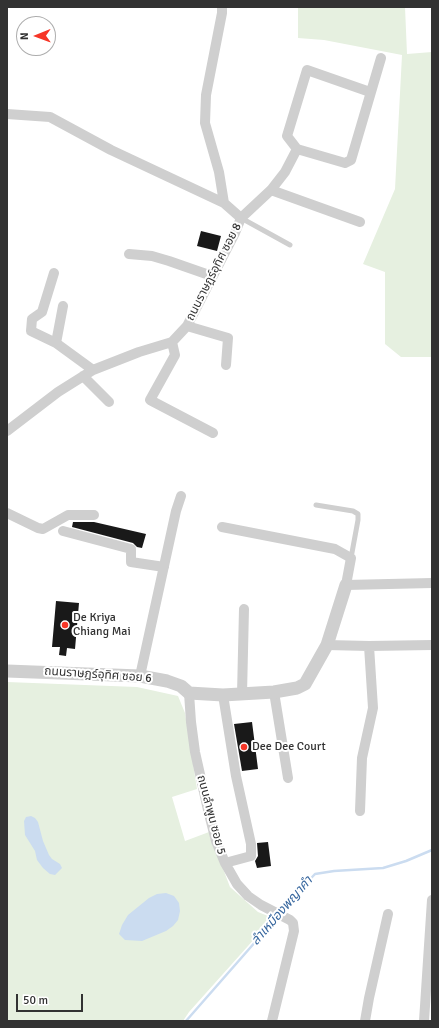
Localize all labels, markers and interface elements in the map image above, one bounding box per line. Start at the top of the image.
north arrow [16,16,56,56]
text: N [18,32,31,40]
street label: ถนนราษฎร์อุทิศ ซอย 8 [183,221,245,323]
place label: De Kriya Chiang Mai [73,611,131,639]
marker: De Kriya Chiang Mai [60,620,70,630]
street label: ถนนราษฎร์อุทิศ ซอย 6 [44,664,152,686]
place label: Dee Dee Court [252,740,326,754]
marker: Dee Dee Court [239,742,249,752]
street label: ถนนลำพูน ซอย 5 [193,774,229,856]
water label: ลำเหมืองพญาคำ [248,873,316,949]
scale bar [18,986,85,1012]
text: 50 m [23,993,48,1008]

